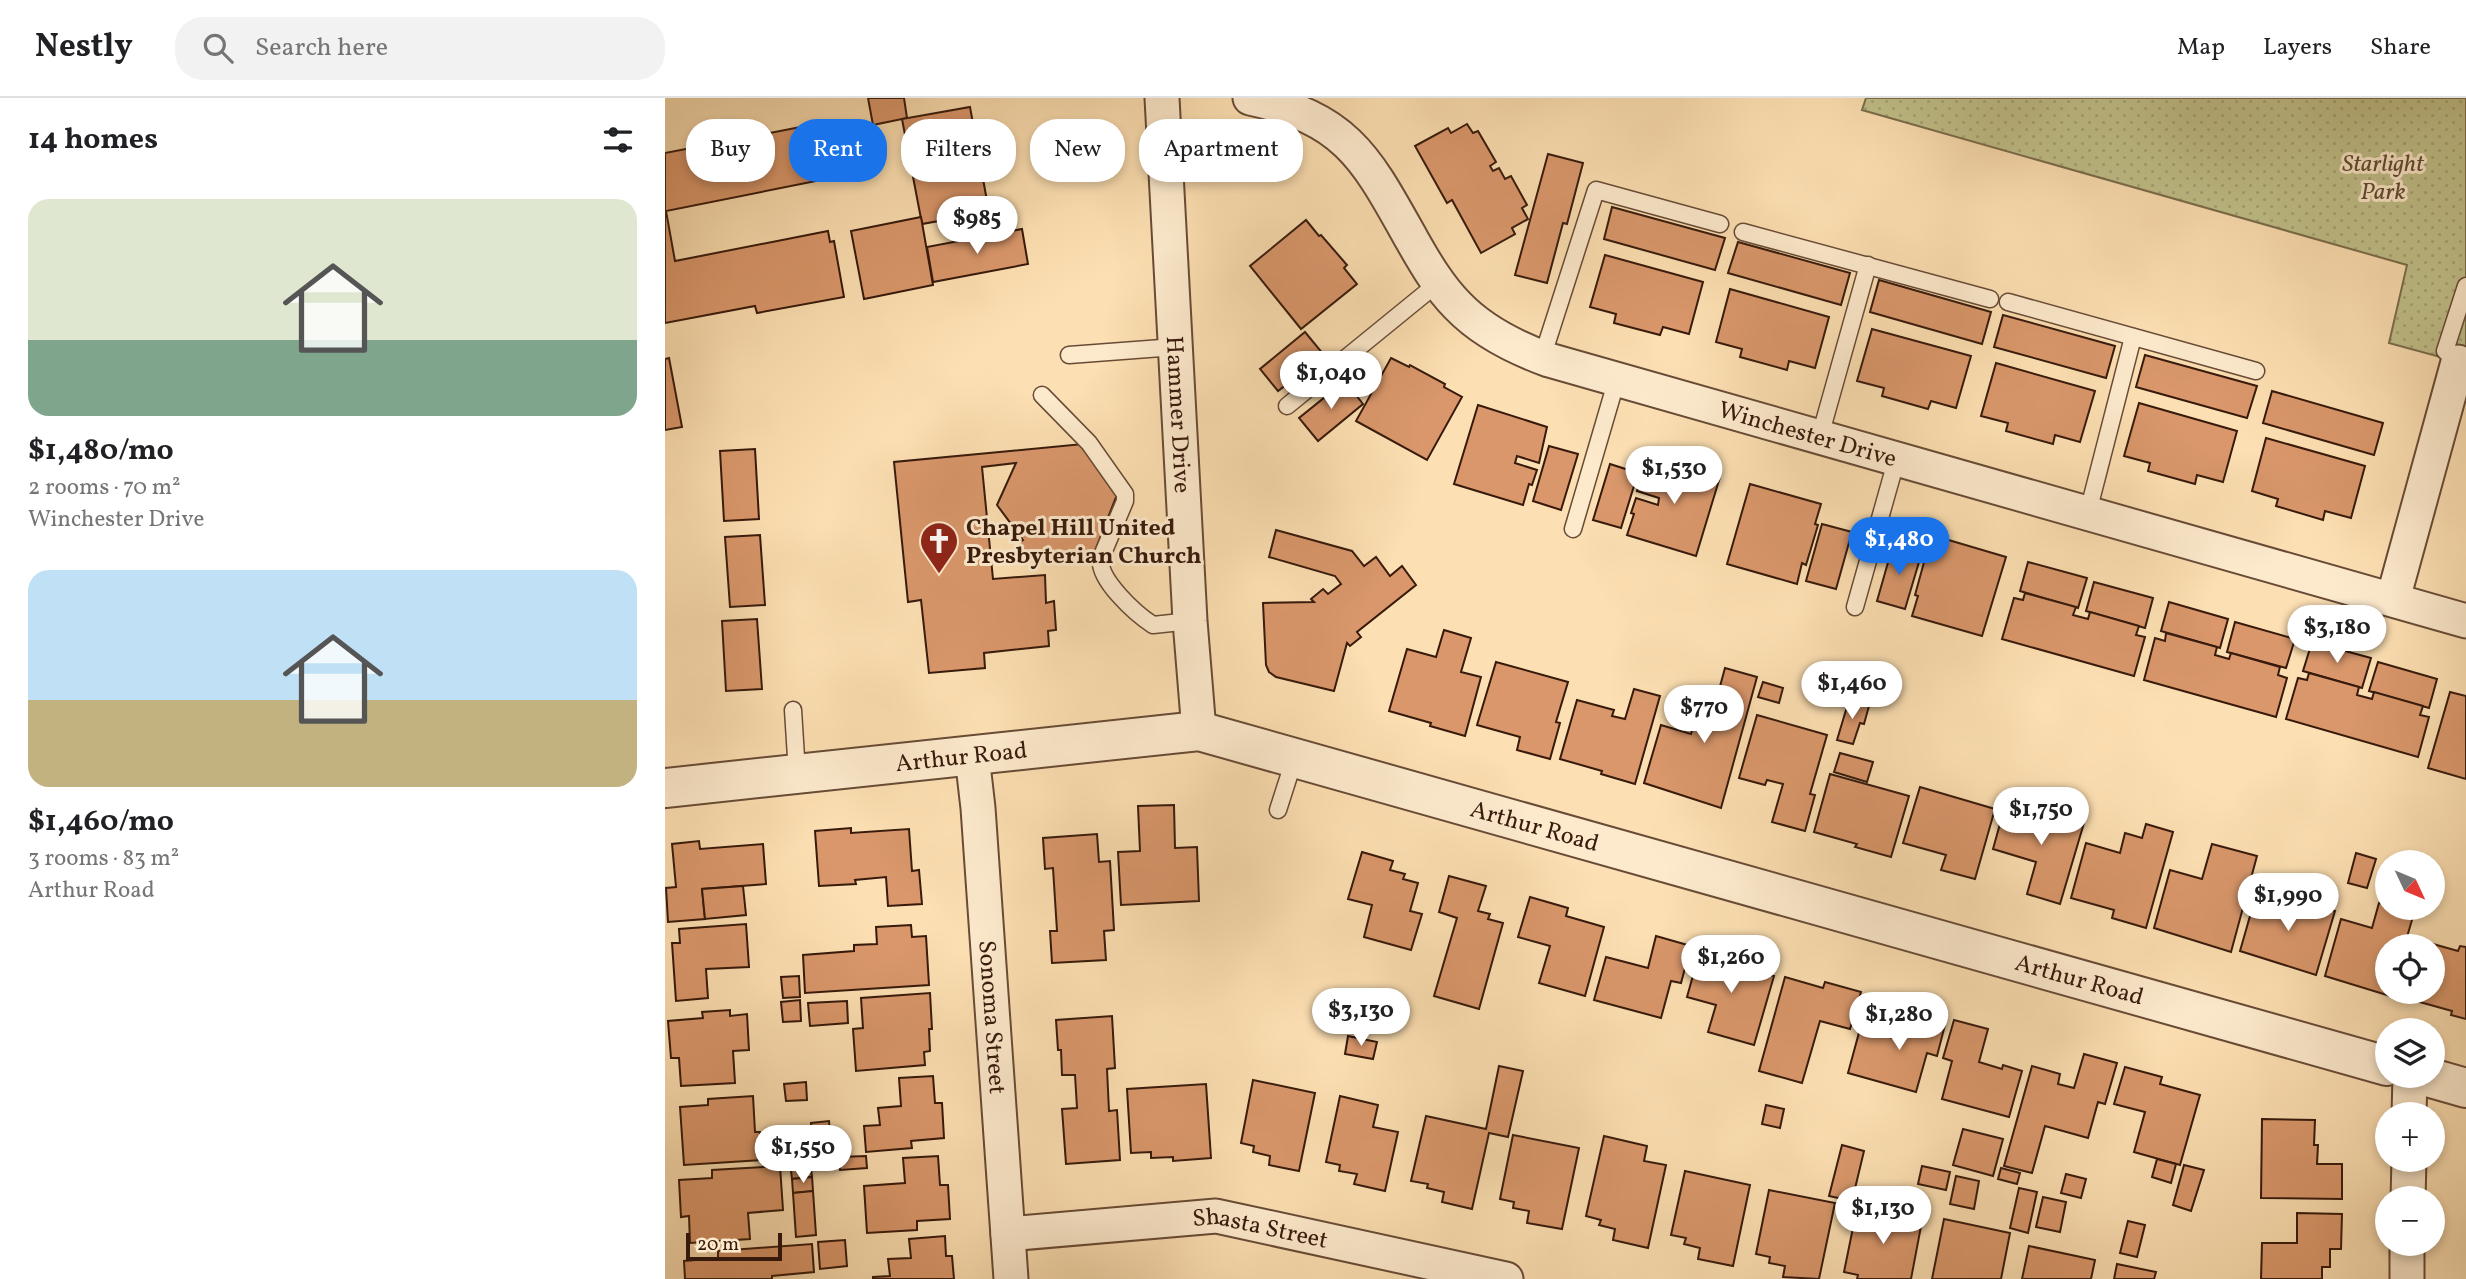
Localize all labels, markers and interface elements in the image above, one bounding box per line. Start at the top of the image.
search box [175,17,665,80]
text: Nestly [35,25,133,71]
icon: search [199,29,237,67]
text: Search here [255,30,388,66]
text: Map [2177,31,2225,65]
text: Layers [2263,31,2332,65]
text: Share [2370,31,2431,65]
text: 14 homes [28,119,158,161]
chip: Buy [686,119,775,182]
chip: Rent [789,119,887,182]
chip: Filters [901,119,1016,182]
chip: New [1030,119,1125,182]
chip: Apartment [1139,119,1303,182]
icon: filters [599,121,637,159]
park label: Starlight Park [2342,148,2425,210]
pin: $985 [936,197,1018,256]
text: $985 [953,203,1001,235]
icon: home [270,245,396,371]
street label: Hammer Drive [1156,335,1198,494]
pin: $1,040 [1274,352,1388,411]
text: $1,040 [1296,358,1366,390]
street label: Winchester Drive [1714,394,1900,477]
text: $1,480/mo [28,430,174,472]
pin: $1,530 [1617,446,1731,506]
text: $1,530 [1641,453,1707,485]
text: 2 rooms · 70 m² [28,472,181,504]
text: Winchester Drive [28,504,204,536]
place label: Chapel Hill United Presbyterian Church [966,512,1202,574]
pin: $1,480 [1842,518,1956,577]
church icon: Chapel Hill United Presbyterian Church [918,520,960,575]
text: $1,480 [1864,524,1934,556]
pin: $3,180 [2280,606,2394,665]
text: $3,180 [2303,612,2371,644]
icon: home [270,616,396,742]
pin: $1,460 [1795,662,1909,721]
text: $1,460 [1817,668,1887,700]
pin: $770 [1663,686,1745,745]
text: $770 [1680,692,1728,724]
street label: Arthur Road [894,734,1029,782]
pin: $1,750 [1984,788,2098,847]
street label: Arthur Road [1466,793,1603,862]
text: $1,750 [2009,794,2073,826]
text: $1,460/mo [28,801,174,843]
text: 3 rooms · 83 m² [28,843,179,875]
north arrow [2375,850,2445,920]
map controls [2375,850,2445,1256]
pin: $1,990 [2231,874,2345,933]
text: Arthur Road [28,875,155,907]
text: $1,990 [2254,880,2322,912]
button: locate [2375,934,2445,1004]
pin: $1,260 [1674,936,1788,995]
street label: Sonoma Street [968,939,1013,1095]
text: $1,260 [1697,942,1765,974]
street label: Arthur Road [2011,947,2147,1016]
pin: $3,130 [1304,988,1418,1048]
pin: $1,280 [1842,992,1956,1052]
text: $3,130 [1328,995,1394,1027]
text: $1,280 [1865,999,1933,1031]
button: layers [2375,1018,2445,1088]
button: + [2375,1102,2445,1172]
pin: $1,550 [746,1126,860,1185]
text: $1,550 [771,1132,835,1164]
pin: $1,130 [1826,1186,1940,1246]
button: − [2375,1186,2445,1256]
text: $1,130 [1851,1193,1915,1225]
street label: Shasta Street [1191,1201,1331,1259]
scale bar [686,1230,782,1262]
text: 20 m [697,1232,739,1258]

